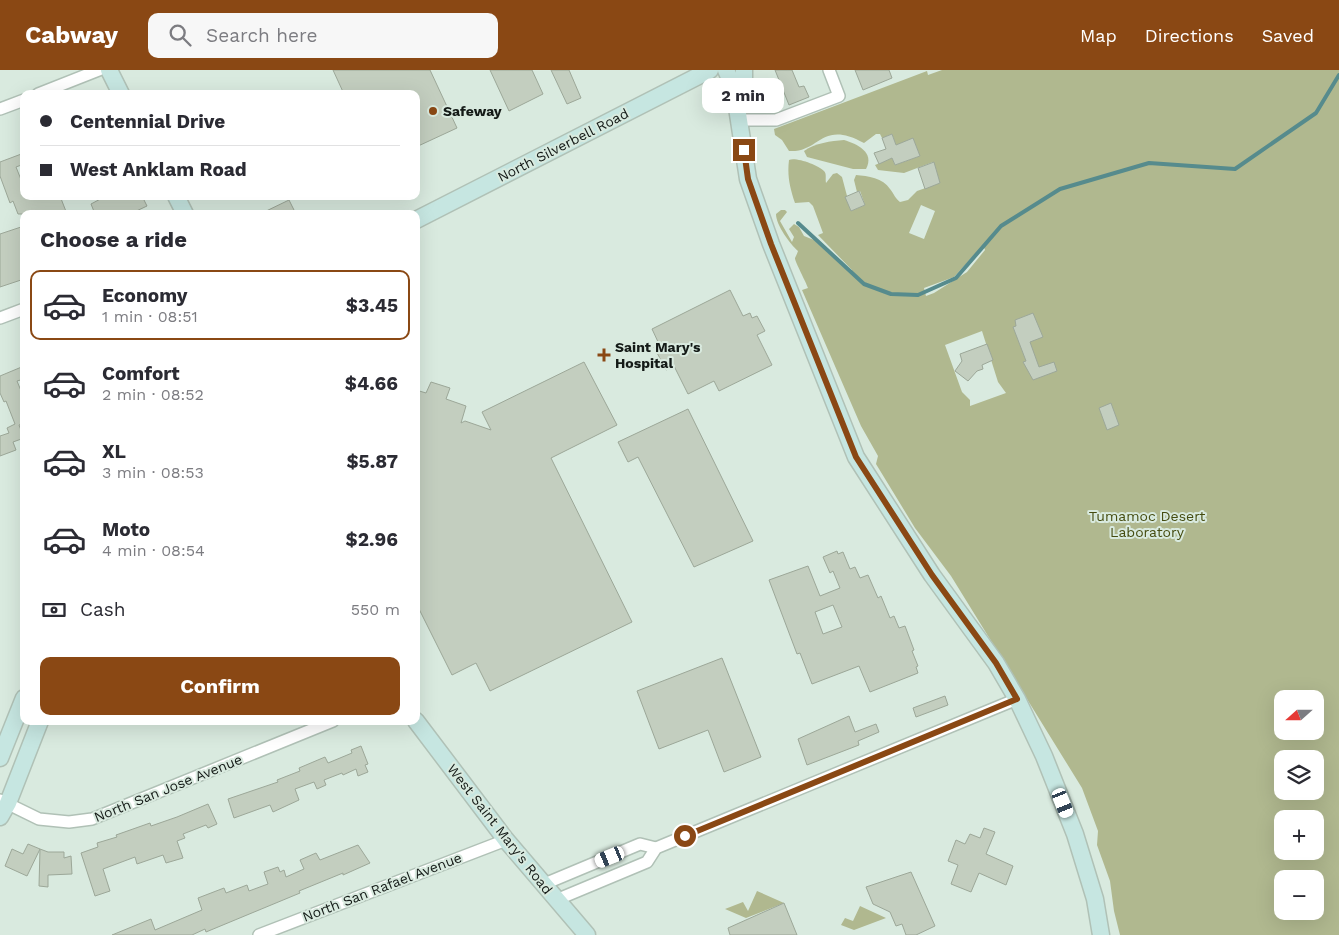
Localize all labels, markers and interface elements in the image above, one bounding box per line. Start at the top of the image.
search box [148,13,498,58]
text: Cabway [25,21,118,49]
icon: search [166,21,194,49]
text: Search here [206,24,317,47]
text: Map [1080,25,1117,46]
text: Directions [1145,25,1234,46]
text: Saved [1262,25,1314,46]
callout: 2 min [703,78,785,112]
text: 2 min [721,86,765,105]
place label: Safeway [443,103,502,119]
marker: Safeway [427,105,439,117]
street label: North Silverbell Road [495,105,631,185]
text: Centennial Drive [70,110,225,133]
route end [733,139,755,161]
text: West Anklam Road [70,158,247,181]
text: Choose a ride [40,227,187,252]
icon: car [42,283,87,328]
text: Economy [102,284,187,307]
text: $3.45 [346,294,398,317]
text: 1 min · 08:51 [102,307,198,326]
place label: Saint Mary's Hospital [615,339,701,371]
marker: Saint Mary's Hospital [597,348,611,362]
icon: car [42,361,87,406]
text: Comfort [102,362,180,385]
text: $4.66 [345,372,398,395]
text: 2 min · 08:52 [102,385,204,404]
icon: car [42,439,87,484]
text: XL [102,440,126,463]
text: $5.87 [346,450,398,473]
text: 3 min · 08:53 [102,463,204,482]
park label: Tumamoc Desert Laboratory [1089,508,1205,540]
icon: car [42,517,87,562]
text: Moto [102,518,150,541]
text: $2.96 [346,528,398,551]
text: 4 min · 08:54 [102,541,205,560]
icon: cash [40,596,68,624]
text: Cash [80,598,126,621]
text: 550 m [351,600,400,619]
button: Confirm [40,657,400,715]
north arrow [1274,690,1324,740]
map controls [1274,690,1324,920]
button: layers [1274,750,1324,800]
street label: North San Jose Avenue [92,751,244,825]
street label: West Saint Mary's Road [444,761,556,897]
car [1050,786,1075,820]
button: + [1274,810,1324,860]
route start [674,825,696,847]
car [593,844,626,870]
street label: North San Rafael Avenue [300,849,464,925]
button: − [1274,870,1324,920]

